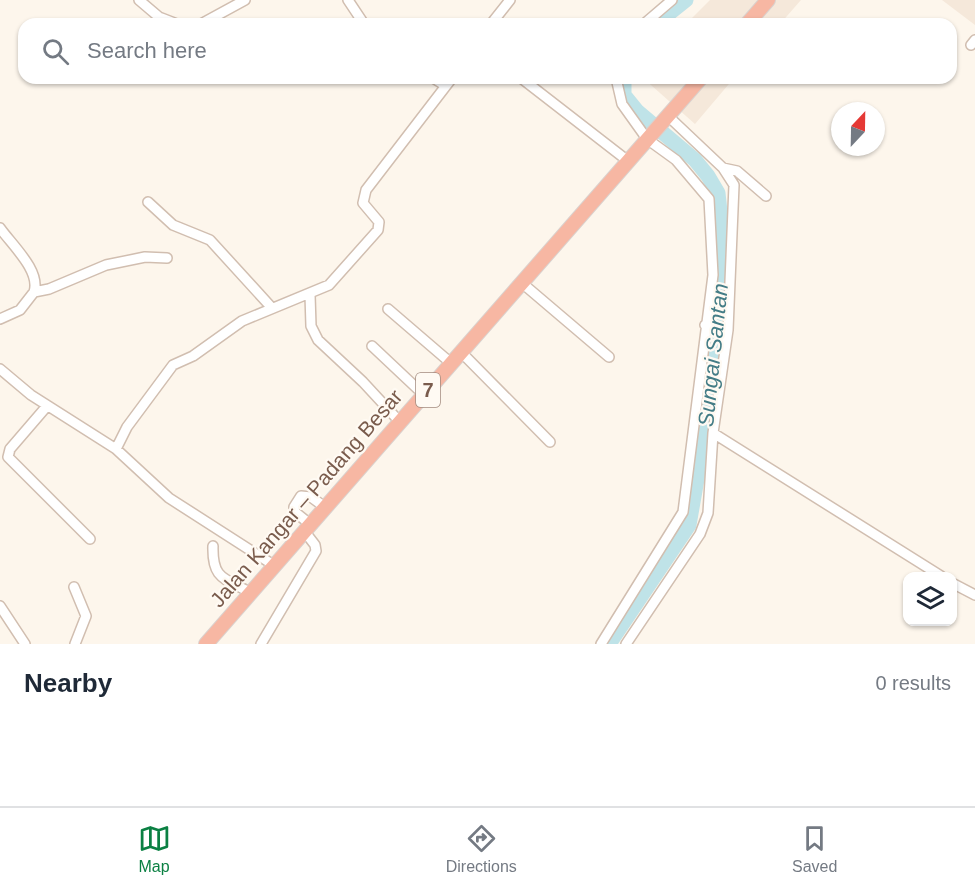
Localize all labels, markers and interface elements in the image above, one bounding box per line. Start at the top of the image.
search box [18,18,957,84]
icon: search [39,35,72,68]
text: Search here [87,38,207,63]
north arrow [831,102,885,156]
water label: Sungai Santan [693,282,733,428]
road number: 7 [416,373,440,407]
street label: Jalan Kangar – Padang Besar [205,385,407,611]
map controls [903,572,957,626]
button: layers [903,572,957,626]
text: Nearby [24,668,112,698]
text: 0 results [875,672,951,694]
tab: Map [138,822,171,876]
tab: Directions [446,822,517,876]
tab: Saved [792,822,837,876]

